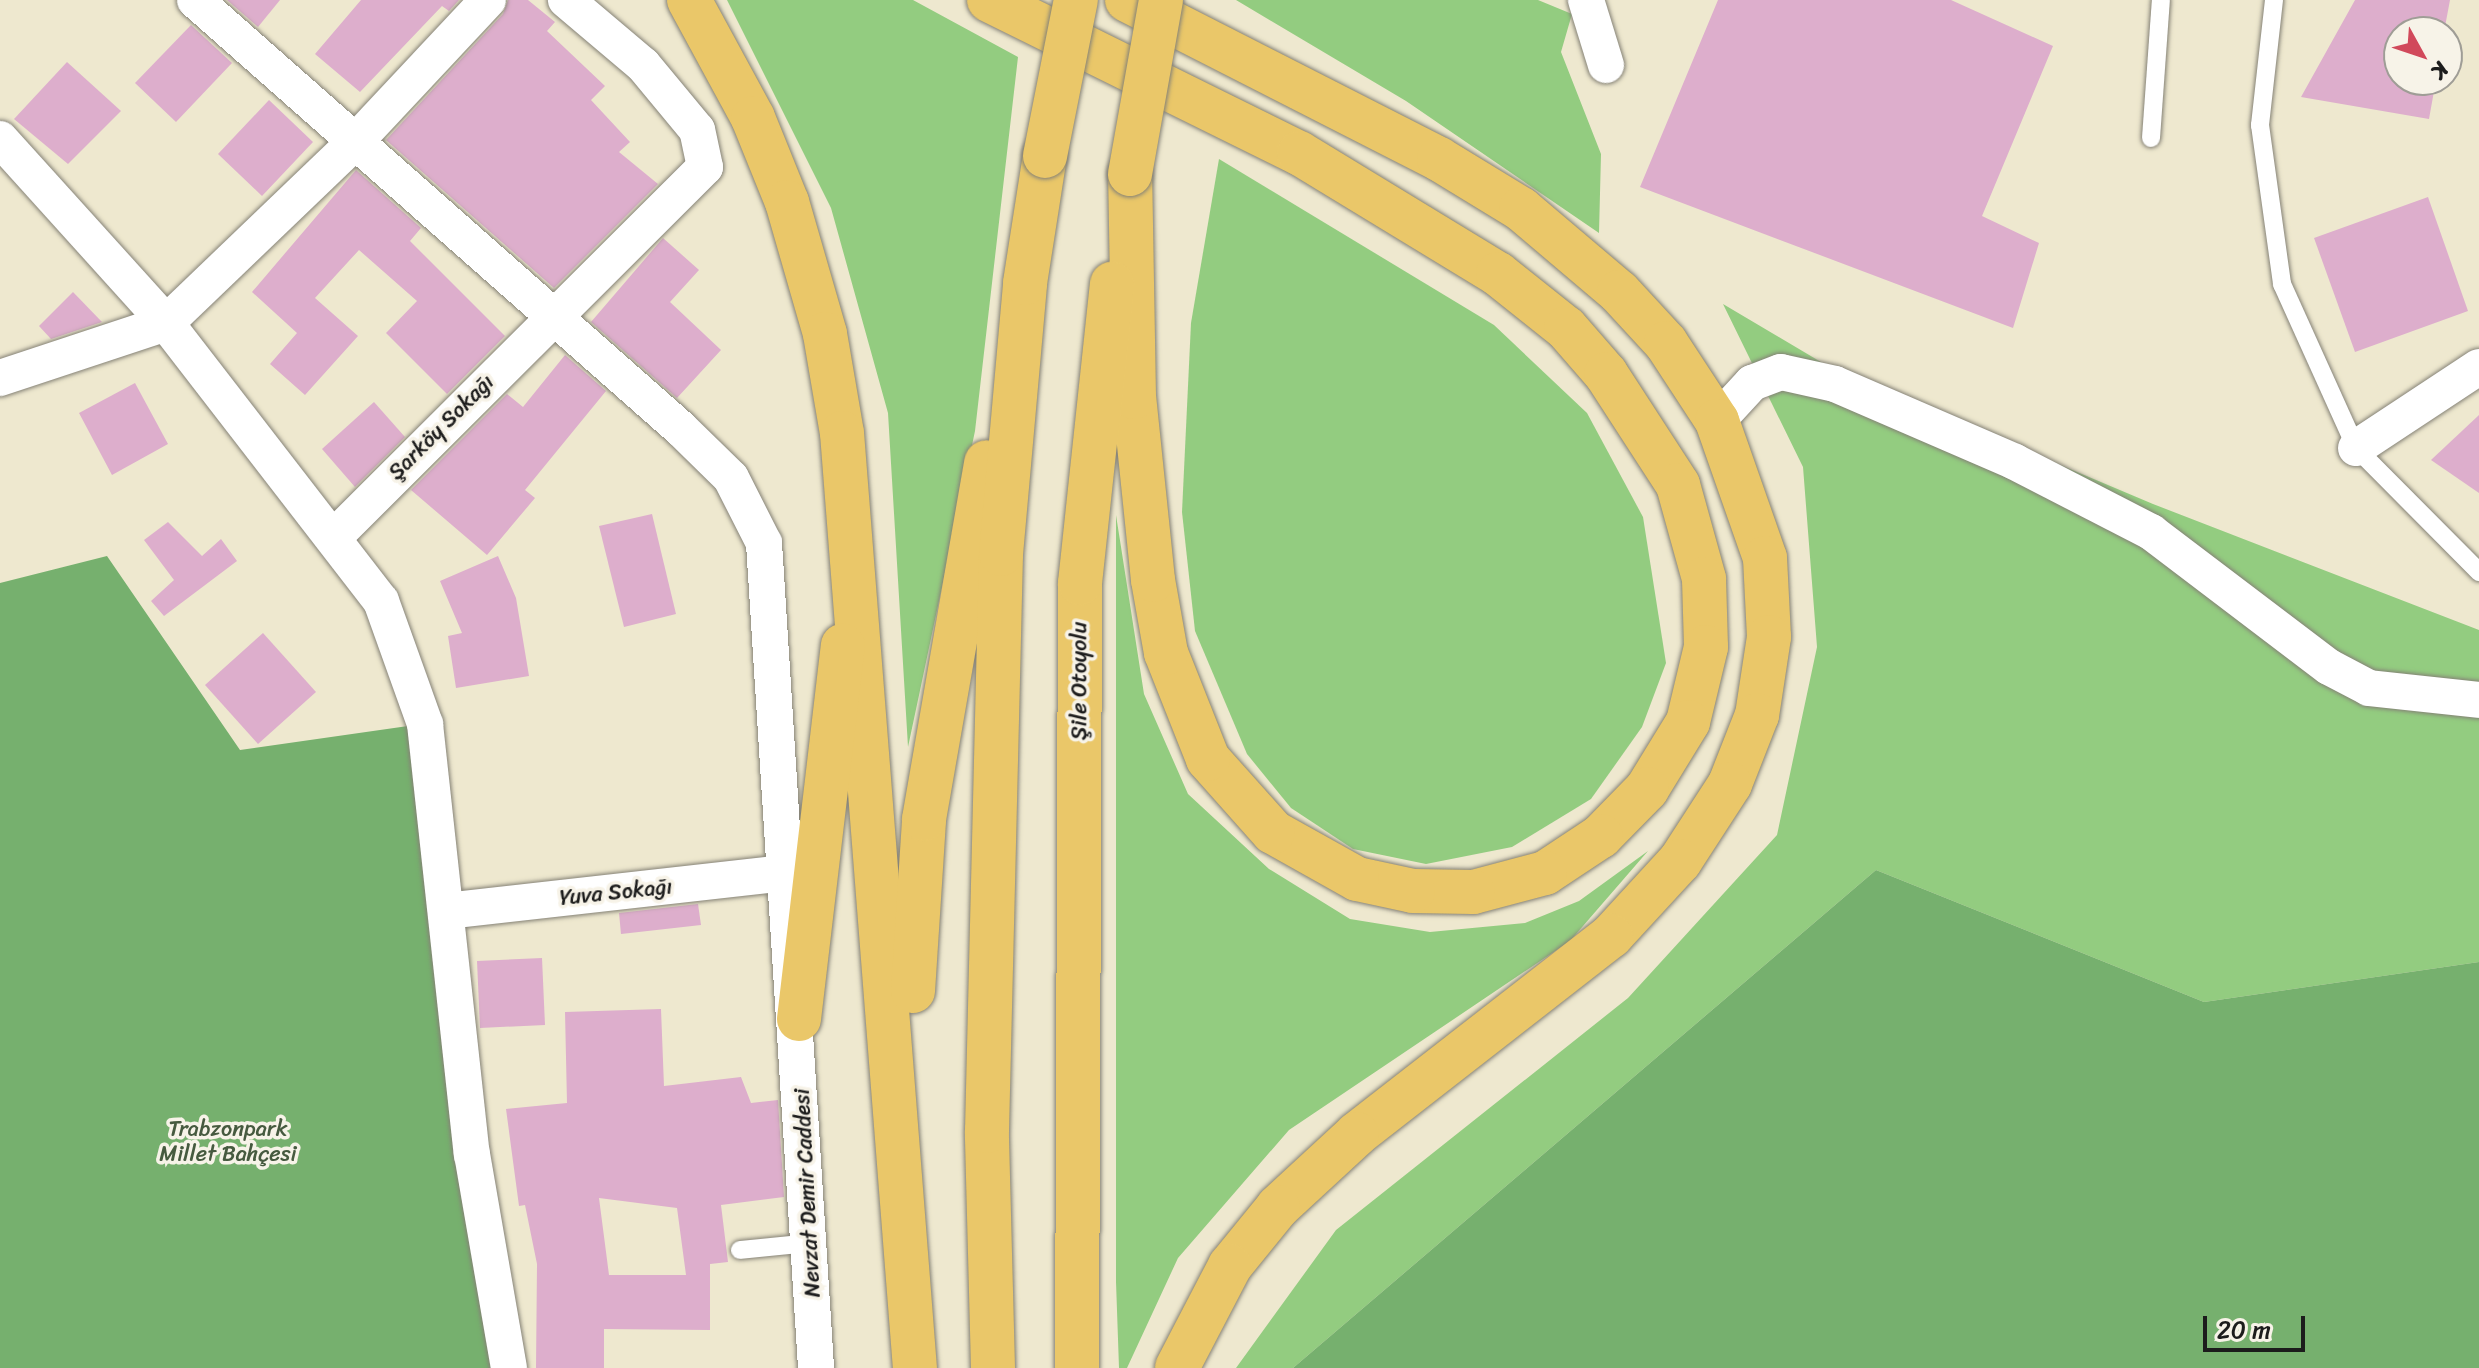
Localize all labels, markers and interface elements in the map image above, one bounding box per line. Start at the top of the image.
north arrow [2383,16,2463,96]
text: K [2421,53,2459,88]
street label: Şarköy Sokağı [383,369,499,485]
street label: Şile Otoyolu [1066,622,1092,740]
street label: Yuva Sokağı [558,873,674,911]
street label: Nevzat Demir Caddesi [788,1088,826,1298]
park label: Trabzonpark Millet Bahçesi [159,1115,297,1166]
scale bar [2207,1300,2309,1350]
text: 20 m [2217,1309,2271,1351]

